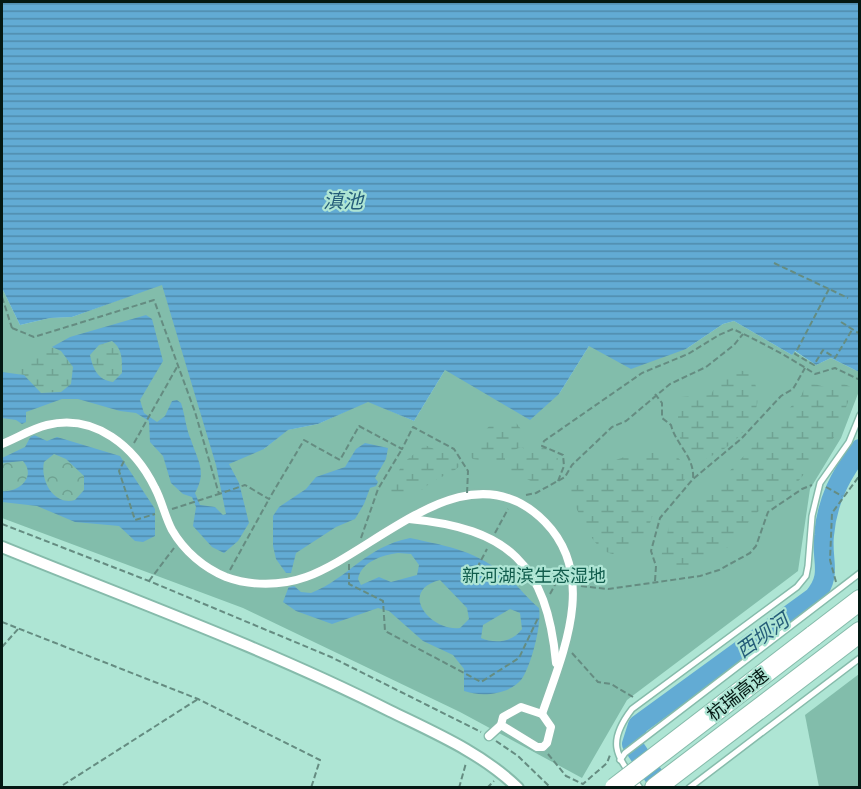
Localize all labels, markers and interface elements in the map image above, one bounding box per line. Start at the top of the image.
water label: 滇池 [323,187,365,214]
park label: 新河湖滨生态湿地 [462,563,606,587]
water label: 西坝河 [730,604,797,664]
street label: 杭瑞高速 [701,662,773,726]

